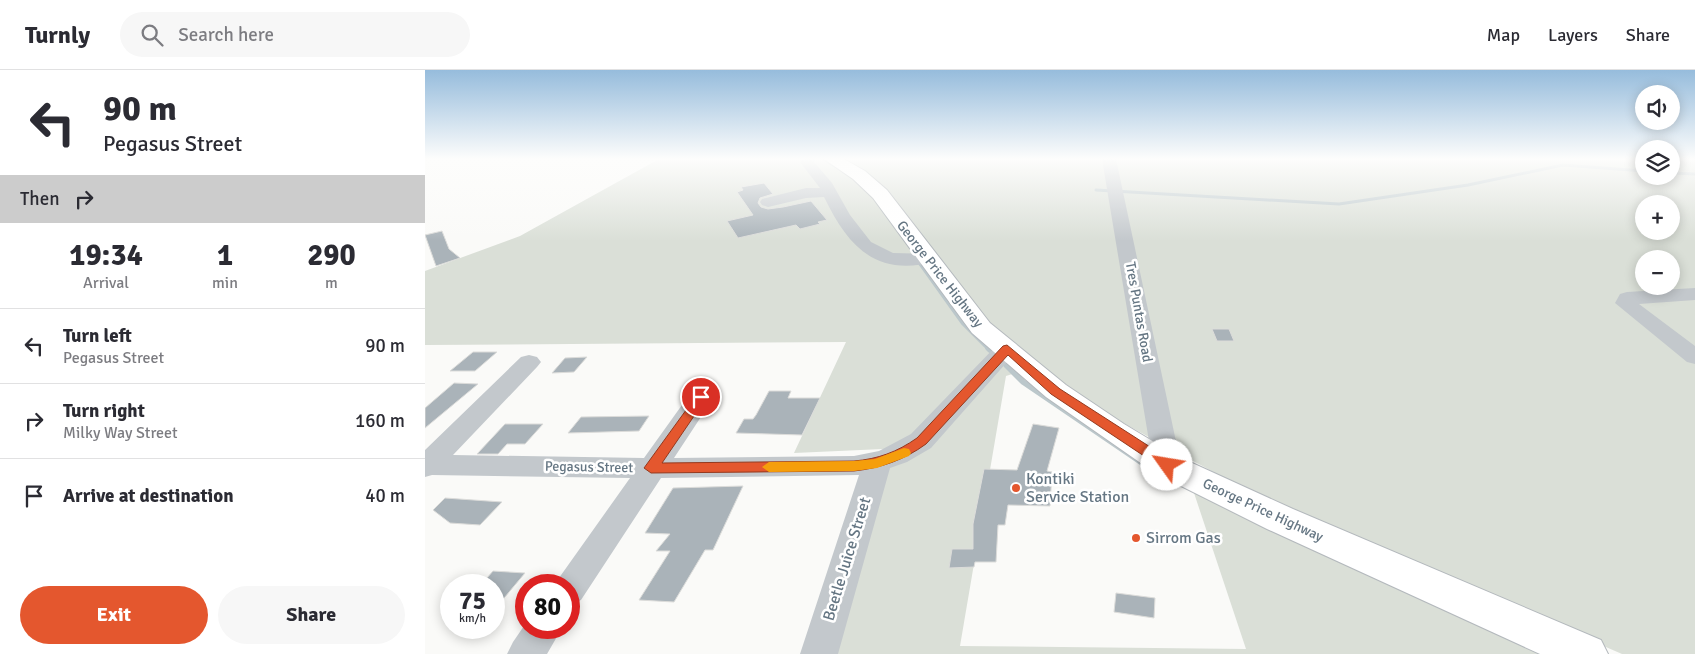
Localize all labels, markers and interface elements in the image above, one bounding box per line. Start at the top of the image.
search box [120,12,470,57]
text: Turnly [25,20,90,50]
icon: search [138,21,166,49]
text: Search here [178,23,274,47]
text: Map [1487,24,1520,46]
text: Layers [1548,24,1598,46]
text: Share [1626,24,1670,46]
map controls [1635,85,1680,295]
button: sound [1635,85,1680,130]
text: 90 m [103,87,177,130]
icon: left [20,90,85,155]
text: Pegasus Street [103,130,242,157]
button: layers [1635,140,1680,185]
icon: right [70,185,98,213]
text: Then [20,187,60,211]
button: + [1635,195,1680,240]
street label: George Price Highway [893,217,987,331]
text: 19:34 [69,237,143,274]
text: 1 [217,237,233,274]
text: 290 [307,237,356,274]
button: − [1635,250,1680,295]
street label: Tres Puntas Road [1122,261,1156,363]
text: Arrival [83,273,129,293]
text: min [212,273,238,293]
text: m [325,273,338,293]
text: Turn left [63,324,132,348]
icon: left [20,332,48,360]
text: 90 m [365,334,405,358]
text: Pegasus Street [63,348,164,368]
pin [680,376,722,418]
icon: arrive [687,383,715,411]
text: Turn right [63,399,145,423]
icon: right [20,407,48,435]
text: 160 m [355,409,405,433]
text: Milky Way Street [63,423,178,443]
position arrow [1140,438,1192,490]
street label: Pegasus Street [545,458,633,476]
place label: Kontiki Service Station [1026,469,1129,507]
street label: George Price Highway [1200,475,1326,546]
icon: arrive [20,482,48,510]
marker: Kontiki Service Station [1010,482,1022,494]
text: Arrive at destination [63,484,234,508]
text: 40 m [365,484,405,508]
street label: Beetle Juice Street [819,494,875,623]
place label: Sirrom Gas [1146,528,1221,548]
marker: Sirrom Gas [1130,532,1142,544]
speed limit sign: 80 [515,574,580,639]
text: 75 [459,585,486,616]
button: Exit [20,586,208,644]
button: Share [218,586,405,644]
text: km/h [459,611,486,626]

